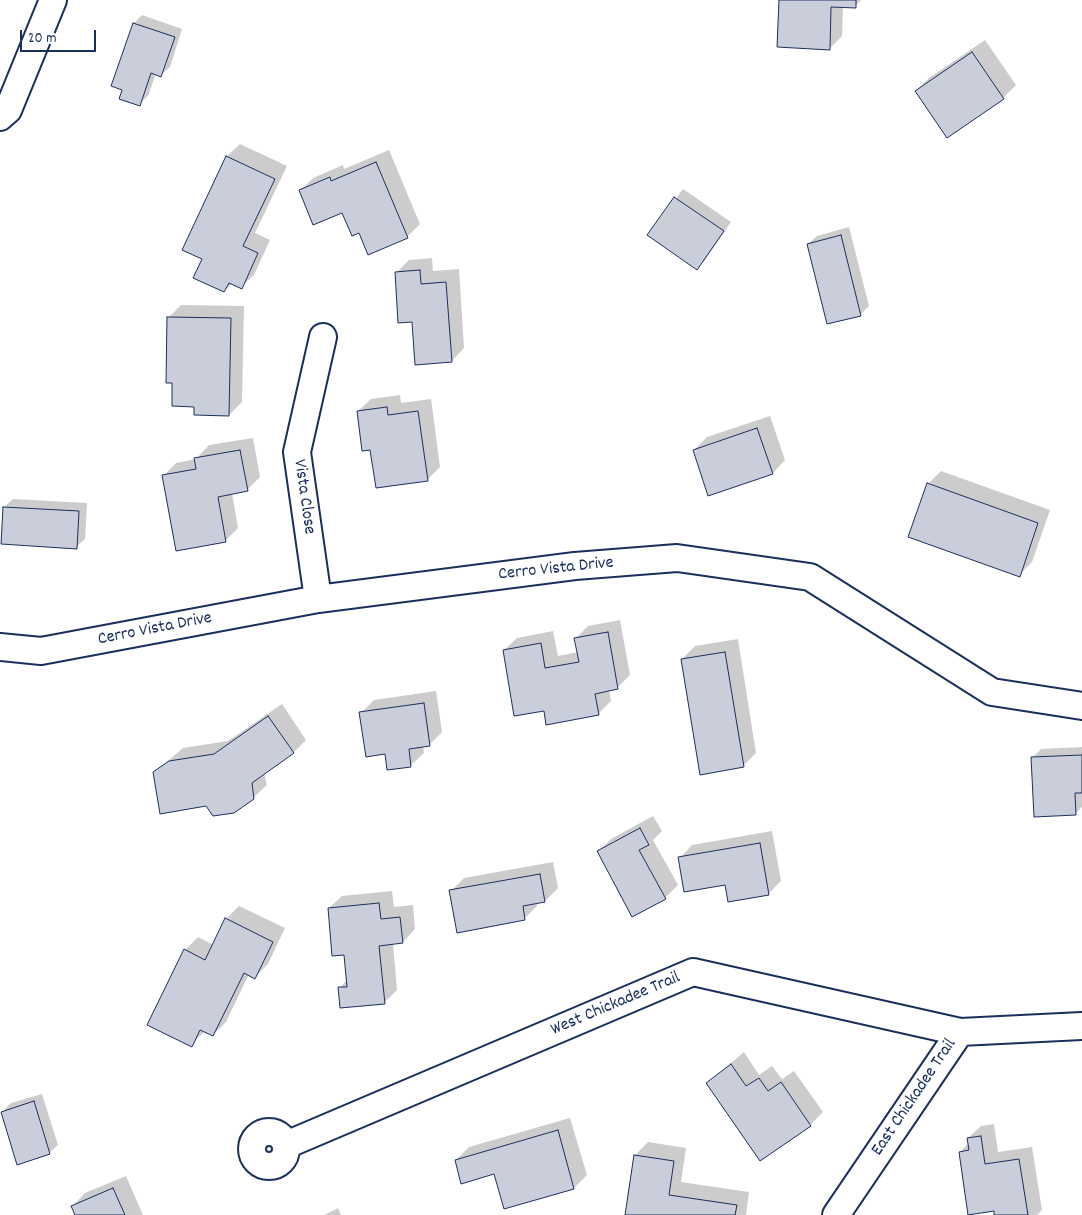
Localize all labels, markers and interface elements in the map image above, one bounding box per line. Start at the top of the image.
scale bar [22,20,99,52]
text: 20 m [28,28,56,50]
street label: Vista Close [287,458,319,536]
street label: Cerro Vista Drive [497,553,615,587]
street label: Cerro Vista Drive [96,608,214,652]
street label: West Chickadee Trail [548,968,684,1042]
street label: East Chickadee Trail [868,1035,962,1161]

